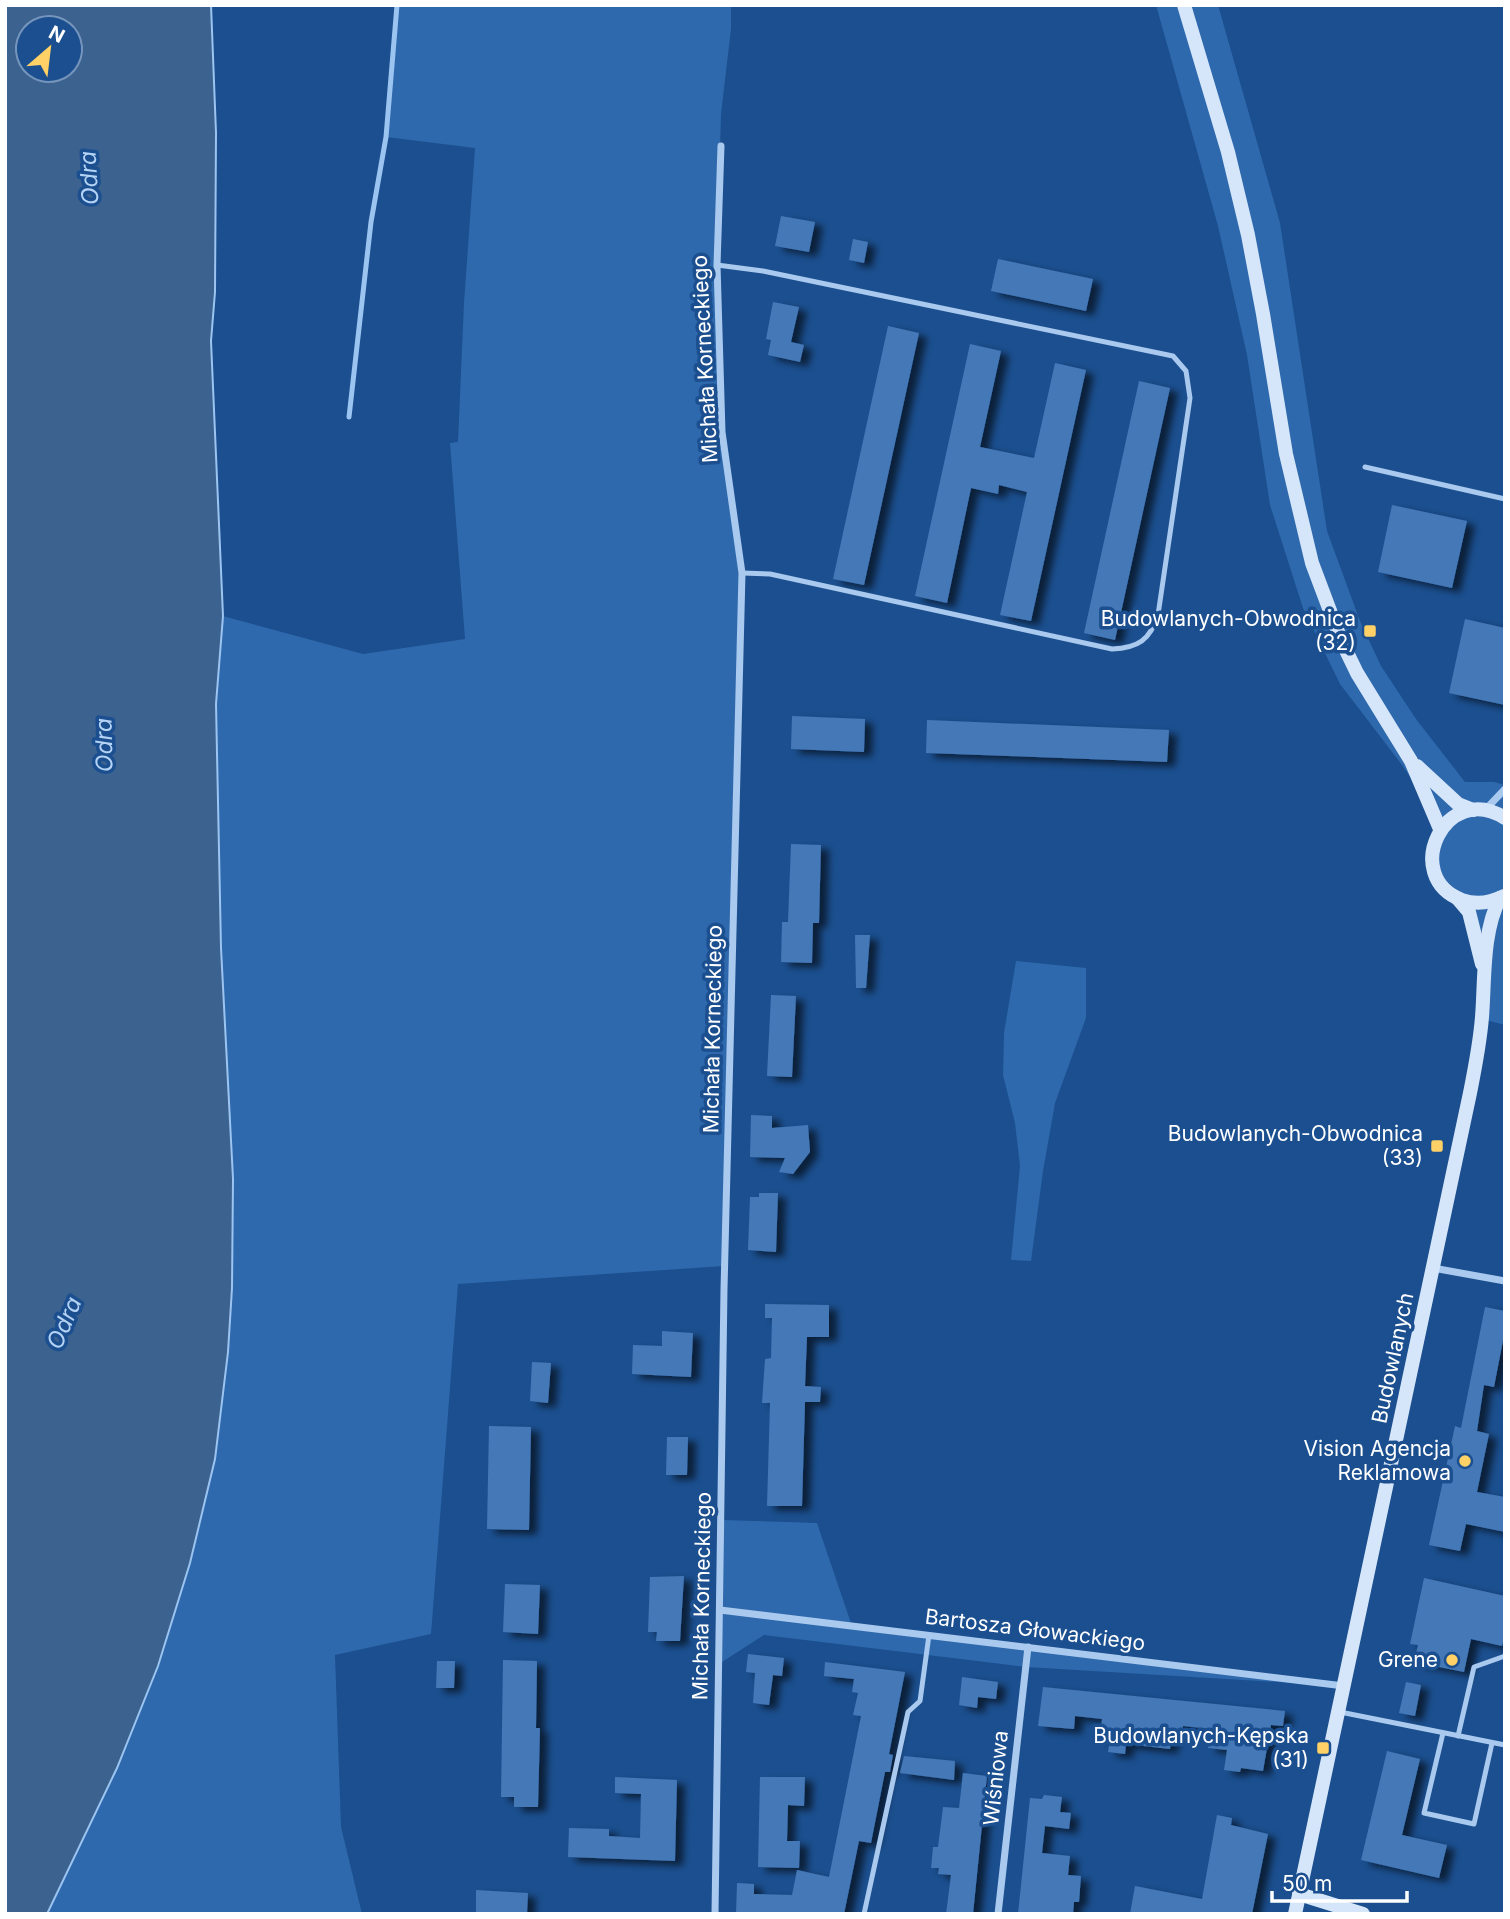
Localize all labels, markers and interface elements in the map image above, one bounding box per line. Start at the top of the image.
north arrow [14,14,84,84]
text: N [45,21,69,48]
water label: Odra [74,150,104,206]
street label: Michała Korneckiego [687,254,722,464]
place label: Budowlanych-Obwodnica (32) [1101,606,1356,655]
marker: Budowlanych-Obwodnica (32) [1362,623,1378,639]
water label: Odra [90,718,118,772]
street label: Michała Korneckiego [698,925,727,1133]
place label: Budowlanych-Obwodnica (33) [1168,1121,1423,1170]
marker: Budowlanych-Obwodnica (33) [1429,1138,1445,1154]
street label: Budowlanych [1366,1290,1419,1426]
water label: Odra [41,1293,87,1353]
place label: Vision Agencja Reklamowa [1303,1436,1451,1485]
marker: Vision Agencja Reklamowa [1457,1453,1473,1469]
street label: Michała Korneckiego [687,1492,716,1700]
street label: Bartosza Głowackiego [924,1604,1147,1655]
place label: Grene [1378,1647,1438,1672]
marker: Grene [1444,1652,1460,1668]
place label: Budowlanych-Kępska (31) [1093,1723,1309,1772]
street label: Wiśniowa [978,1729,1013,1827]
marker: Budowlanych-Kępska (31) [1315,1740,1331,1756]
scale bar [1272,1860,1407,1904]
text: 50 m [1282,1871,1332,1896]

